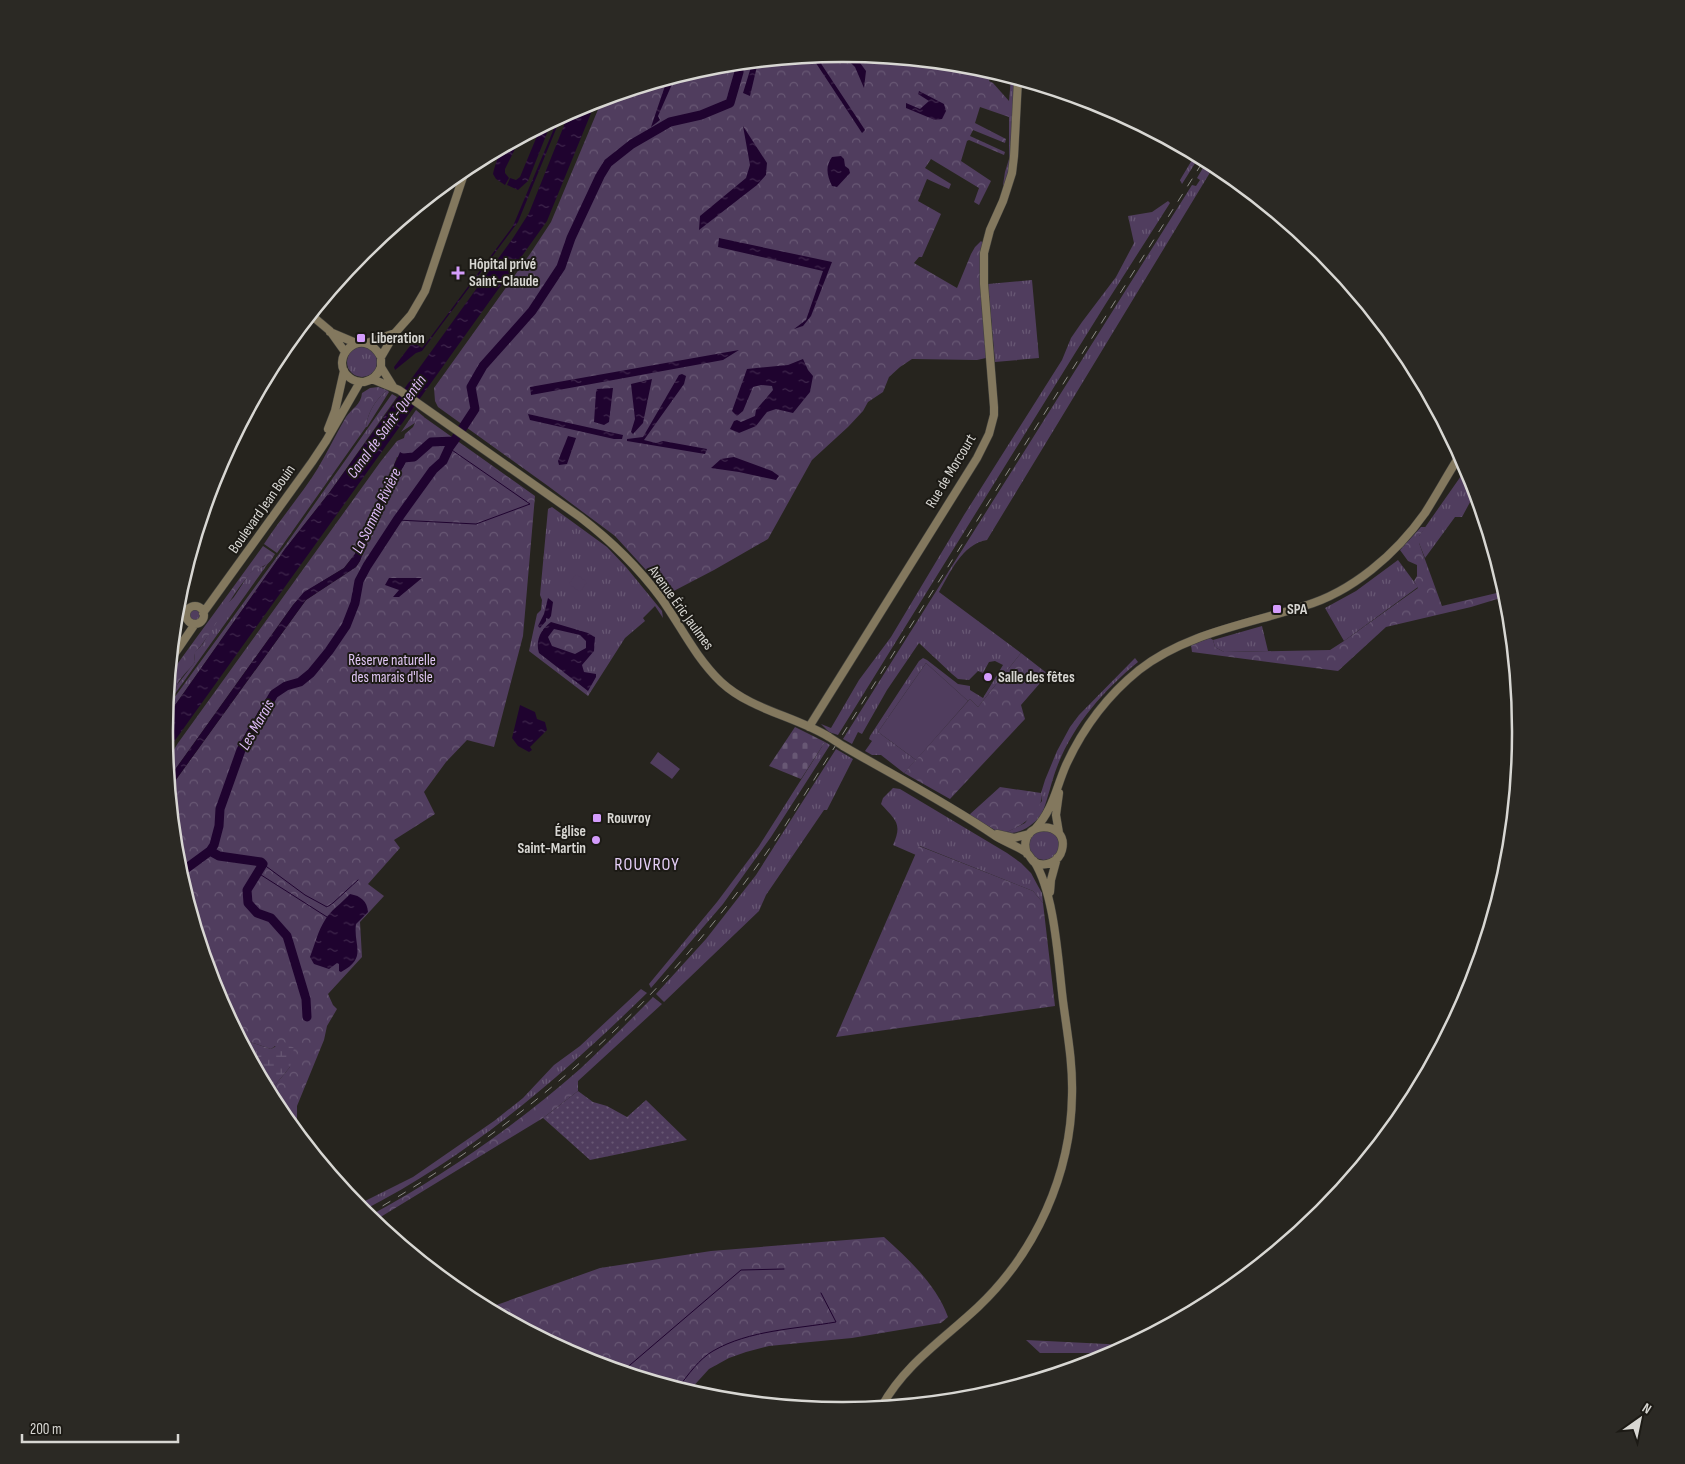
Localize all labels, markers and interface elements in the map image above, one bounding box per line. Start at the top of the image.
place label: Hôpital privé Saint-Claude [469,255,539,291]
marker: Hôpital privé Saint-Claude [451,266,465,280]
place label: Liberation [371,329,425,348]
marker: Liberation [355,332,367,344]
water label: Canal de Saint-Quentin [343,371,431,482]
street label: Rue de Morcourt [921,430,981,511]
street label: Boulevard Jean Bouin [224,461,300,557]
water label: La Somme Rivière [348,465,406,557]
street label: Avenue Éric Jaulmes [643,561,718,654]
place label: SPA [1287,600,1308,619]
marker: SPA [1271,603,1283,615]
park label: Réserve naturelle des marais d'Isle [348,651,436,687]
place label: Salle des fêtes [998,668,1075,687]
marker: Salle des fêtes [982,671,994,683]
water label: Les Marais [235,696,279,754]
place label: Rouvroy [607,809,651,828]
marker: Rouvroy [591,812,603,824]
place label: Église Saint-Martin [517,822,586,858]
marker: Église Saint-Martin [590,834,602,846]
district label: ROUVROY [614,854,680,875]
north arrow [1615,1394,1665,1444]
text: N [1639,1399,1655,1418]
scale bar [22,1412,179,1444]
text: 200 m [30,1420,62,1439]

